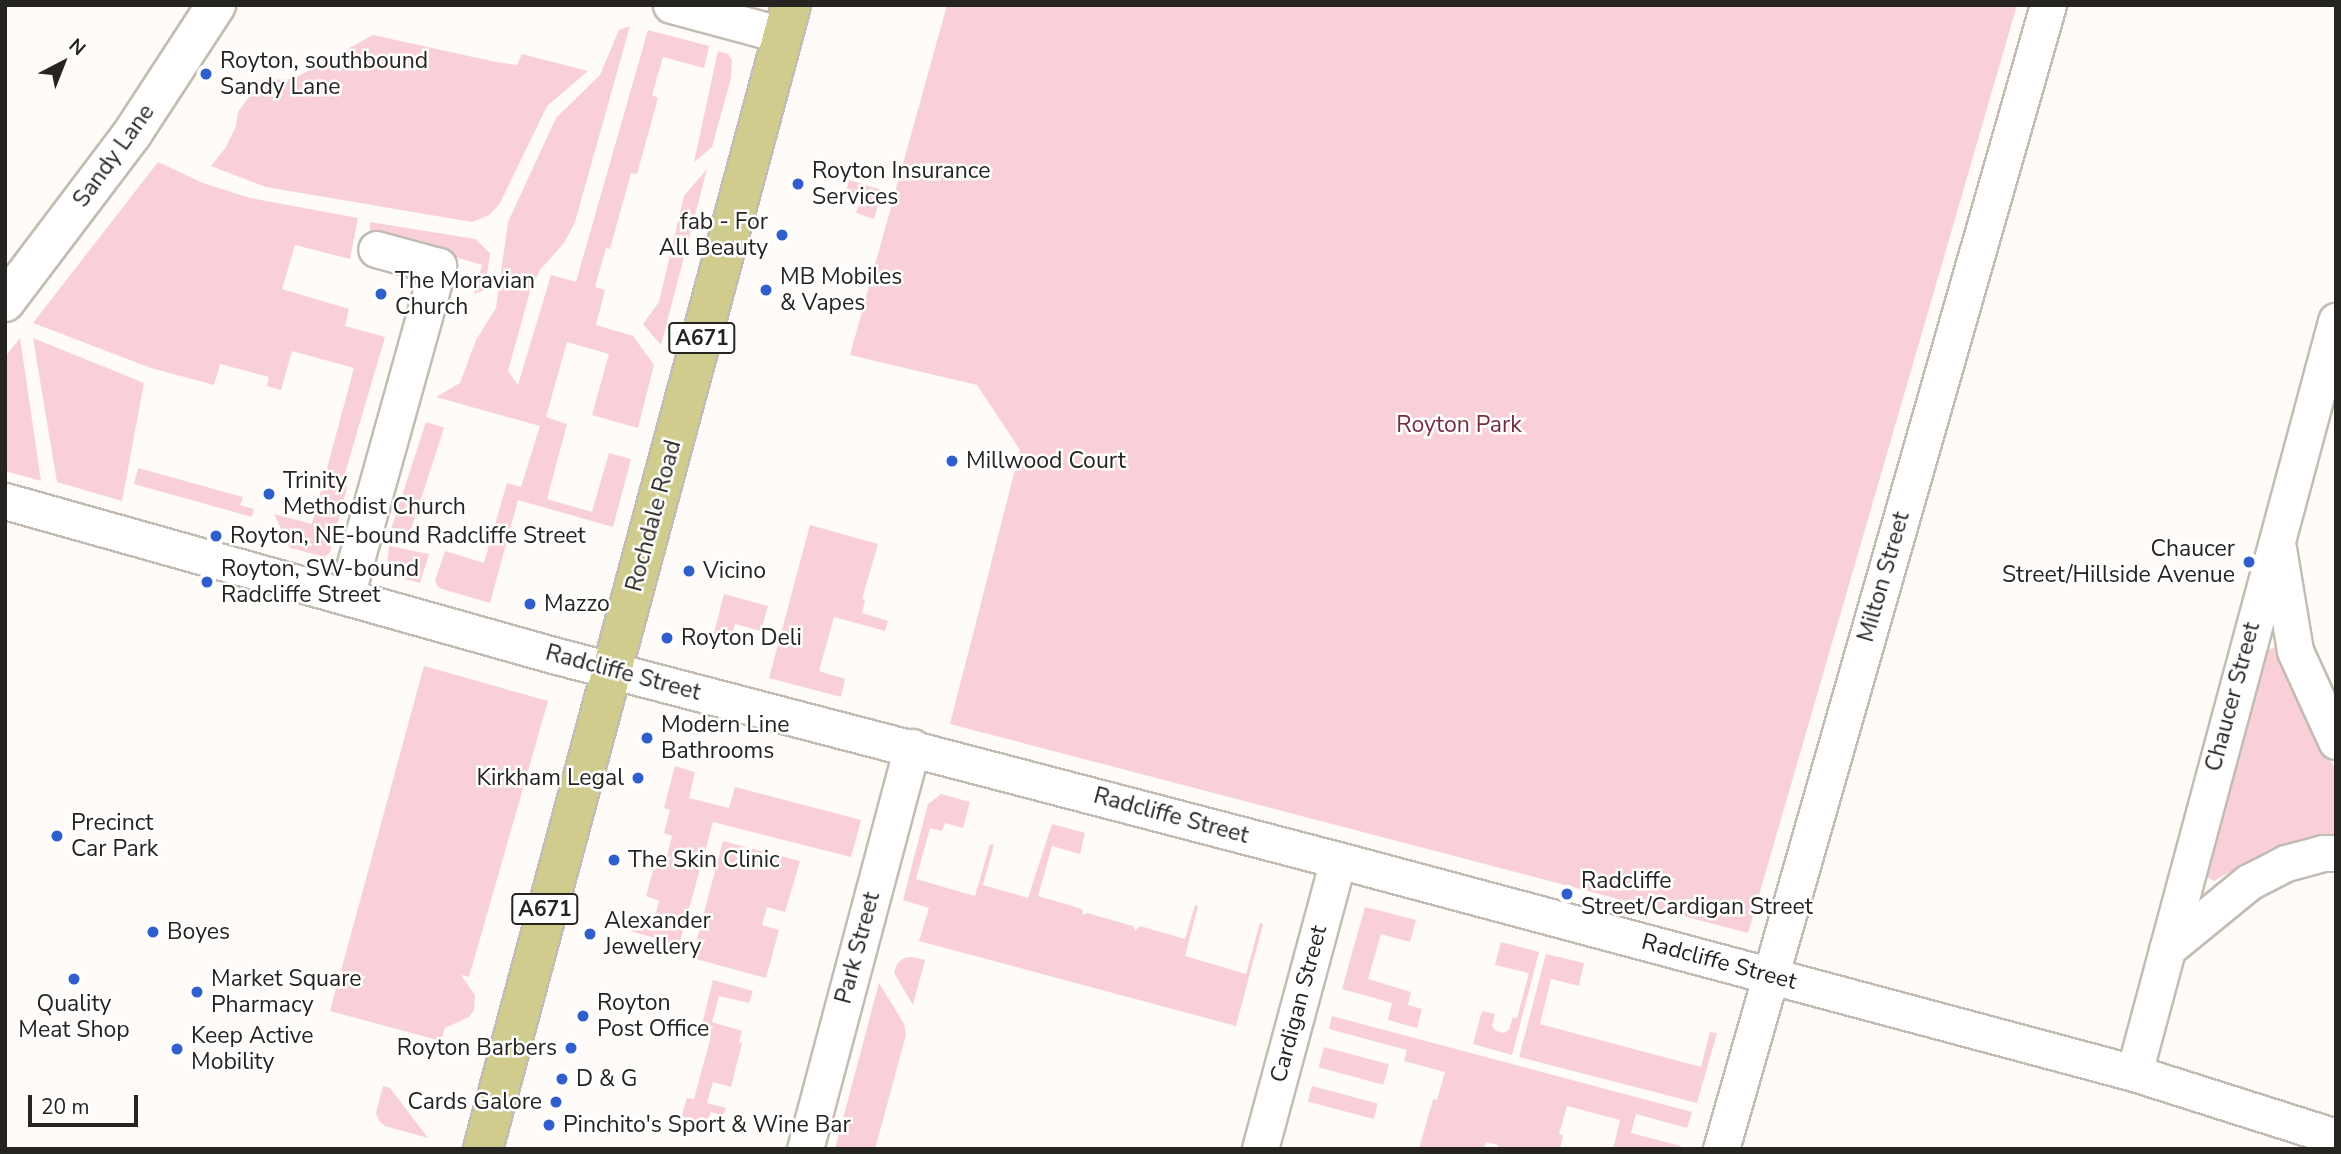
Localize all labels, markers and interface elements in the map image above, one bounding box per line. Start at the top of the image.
north arrow [28,28,98,98]
text: N [63,33,91,62]
place label: Royton, southbound Sandy Lane [220,47,428,101]
marker: Royton, southbound Sandy Lane [198,66,214,82]
street label: Sandy Lane [67,99,161,213]
place label: Royton Insurance Services [812,157,990,211]
marker: Royton Insurance Services [790,176,806,192]
place label: fab - For All Beauty [659,208,768,262]
marker: fab - For All Beauty [774,227,790,243]
place label: MB Mobiles & Vapes [780,263,902,317]
place label: The Moravian Church [395,267,535,321]
marker: MB Mobiles & Vapes [758,282,774,298]
marker: The Moravian Church [373,286,389,302]
road number: A671 [667,320,737,356]
park label: Royton Park [1396,411,1522,439]
street label: Rochdale Road [621,437,687,595]
place label: Millwood Court [966,447,1126,475]
marker: Millwood Court [944,453,960,469]
place label: Trinity Methodist Church [283,467,466,521]
marker: Trinity Methodist Church [261,486,277,502]
street label: Milton Street [1852,509,1916,645]
place label: Royton, NE-bound Radcliffe Street [230,522,586,550]
marker: Royton, NE-bound Radcliffe Street [208,528,224,544]
place label: Chaucer Street/Hillside Avenue [2002,535,2235,589]
marker: Chaucer Street/Hillside Avenue [2241,554,2257,570]
place label: Royton, SW-bound Radcliffe Street [221,555,419,609]
place label: Vicino [703,557,766,585]
marker: Vicino [681,563,697,579]
marker: Royton, SW-bound Radcliffe Street [199,574,215,590]
place label: Mazzo [544,590,610,618]
marker: Mazzo [522,596,538,612]
street label: Chaucer Street [2200,619,2266,775]
place label: Royton Deli [681,624,802,652]
marker: Royton Deli [659,630,675,646]
street label: Radcliffe Street [543,639,703,707]
place label: Modern Line Bathrooms [661,711,789,765]
marker: Modern Line Bathrooms [639,730,655,746]
place label: Kirkham Legal [477,764,624,792]
marker: Kirkham Legal [630,770,646,786]
street label: Radcliffe Street [1091,782,1251,850]
place label: Precinct Car Park [71,809,158,863]
marker: Precinct Car Park [49,828,65,844]
place label: The Skin Clinic [628,846,780,874]
marker: The Skin Clinic [606,852,622,868]
place label: Radcliffe Street/Cardigan Street [1581,867,1813,921]
marker: Radcliffe Street/Cardigan Street [1559,886,1575,902]
street label: Park Street [830,889,886,1007]
road number: A671 [510,892,580,926]
place label: Alexander Jewellery [604,907,711,961]
place label: Boyes [167,918,230,946]
street label: Cardigan Street [1265,922,1333,1086]
marker: Boyes [145,924,161,940]
marker: Alexander Jewellery [582,926,598,942]
street label: Radcliffe Street [1639,928,1799,996]
place label: Market Square Pharmacy [211,965,361,1019]
marker: Quality Meat Shop [66,971,82,987]
marker: Market Square Pharmacy [189,984,205,1000]
place label: Royton Post Office [597,989,709,1043]
place label: Quality Meat Shop [18,990,130,1044]
marker: Royton Post Office [575,1008,591,1024]
place label: Keep Active Mobility [191,1022,314,1076]
place label: Royton Barbers [397,1034,557,1062]
marker: Royton Barbers [563,1040,579,1056]
marker: Keep Active Mobility [169,1041,185,1057]
place label: D & G [576,1065,638,1093]
marker: D & G [554,1071,570,1087]
scale bar [32,1080,142,1124]
place label: Cards Galore [408,1088,542,1116]
text: 20 m [41,1093,90,1121]
marker: Cards Galore [548,1094,564,1110]
place label: Pinchito's Sport & Wine Bar [563,1111,851,1139]
marker: Pinchito's Sport & Wine Bar [541,1117,557,1133]

